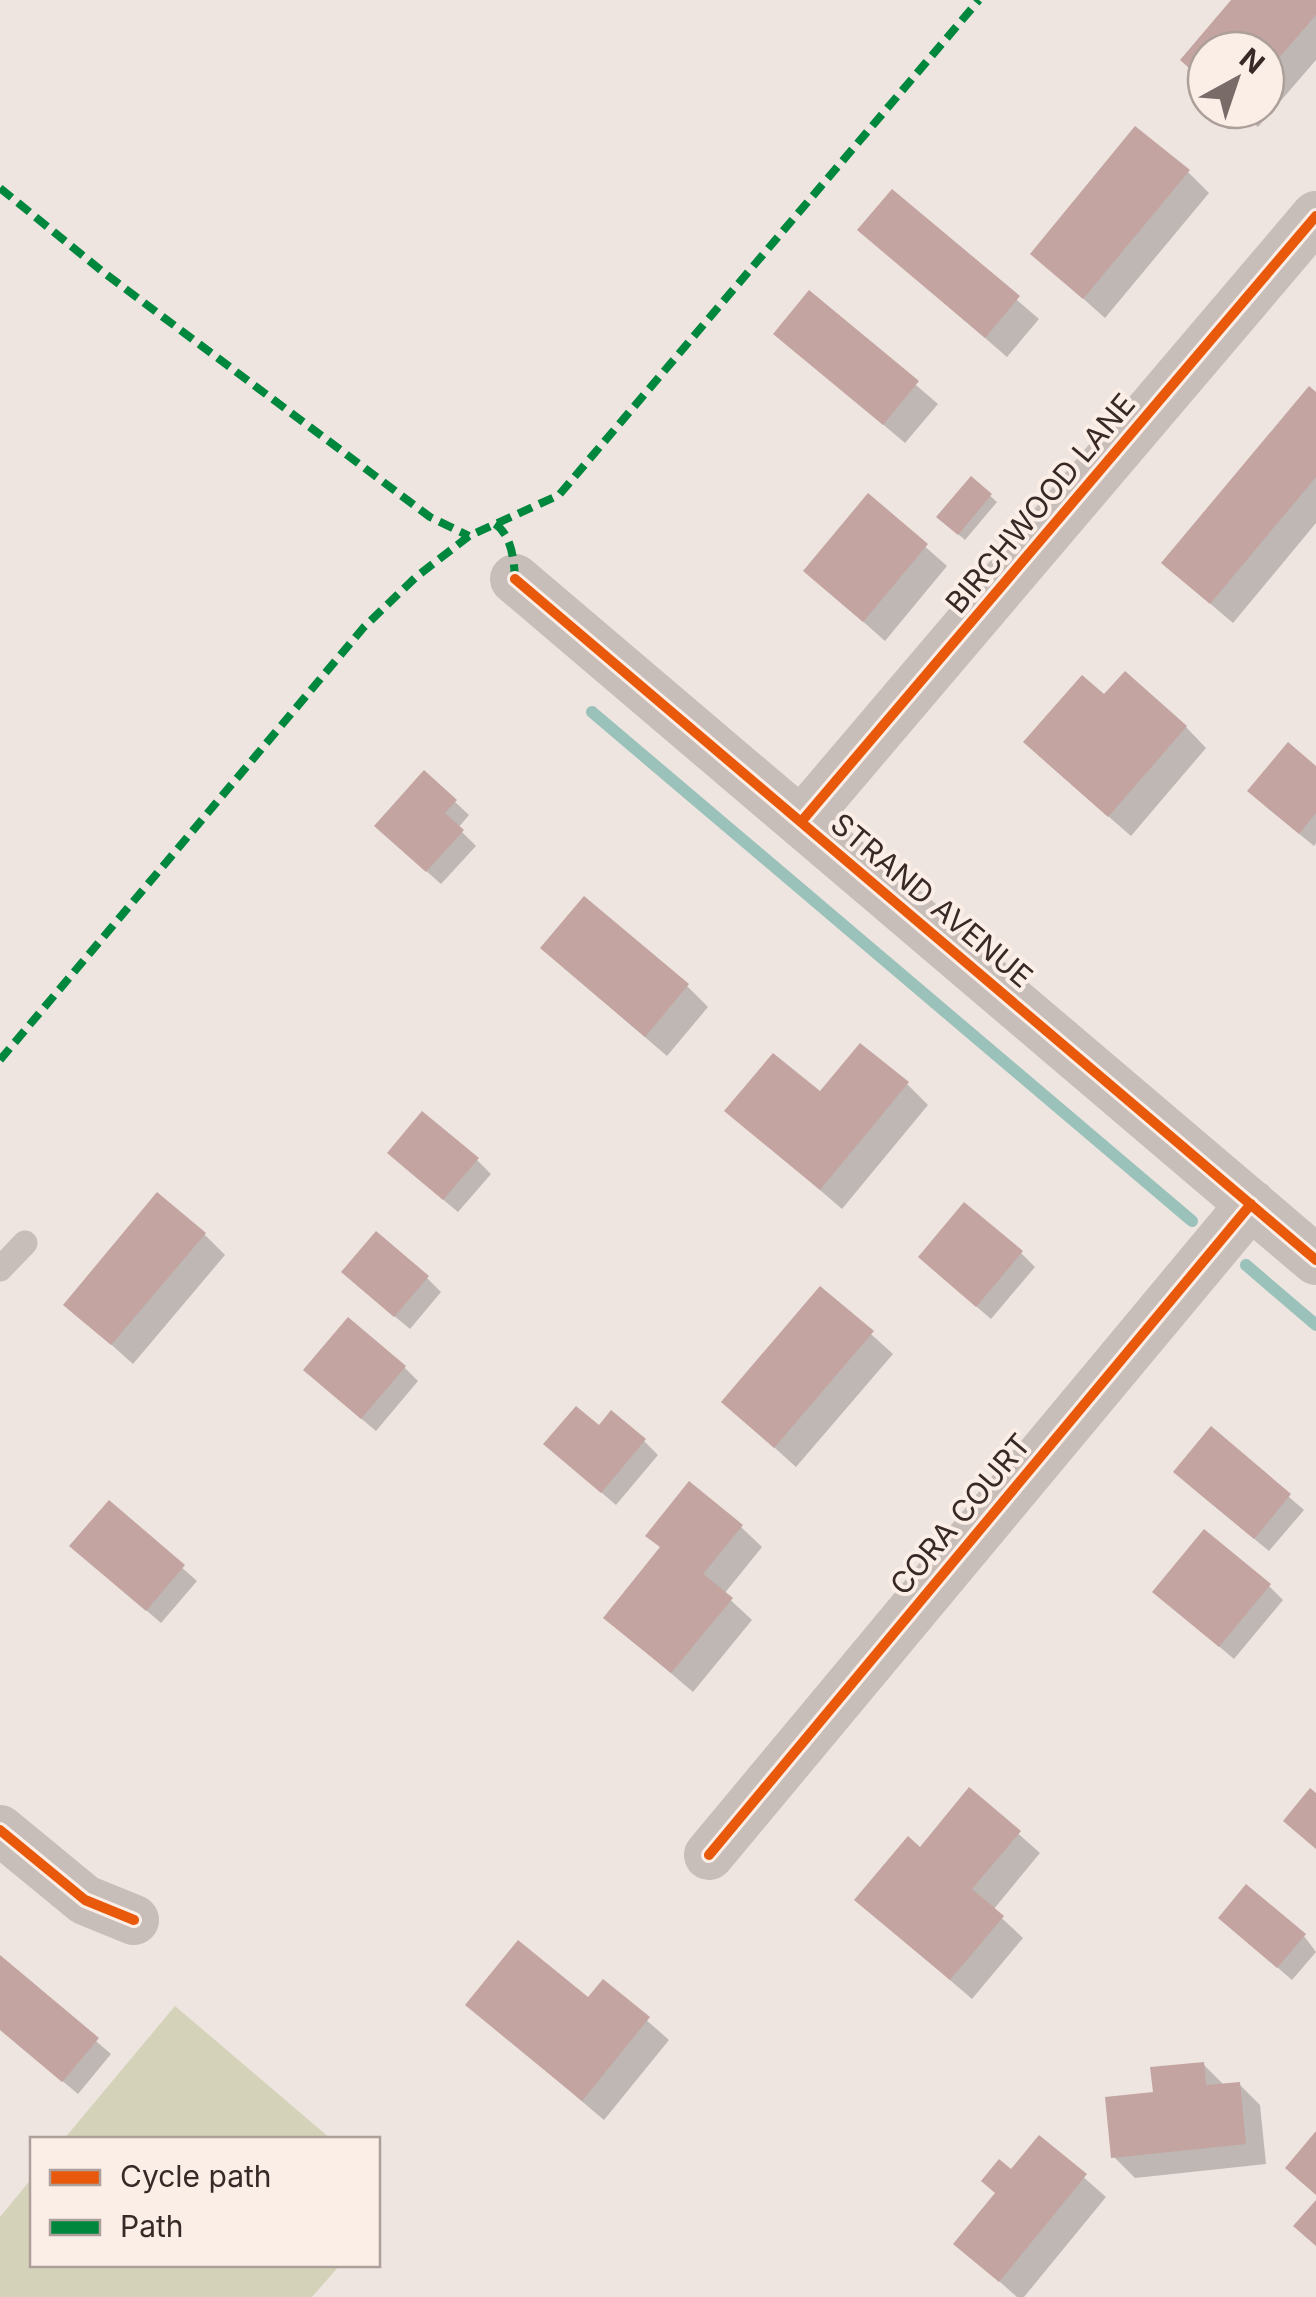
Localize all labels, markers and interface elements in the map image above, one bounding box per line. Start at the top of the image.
north arrow [1186,30,1286,130]
text: N [1233,41,1271,81]
street label: BIRCHWOOD LANE [938,386,1142,620]
street label: STRAND AVENUE [824,805,1040,995]
street label: CORA COURT [882,1426,1038,1602]
legend [30,2137,380,2267]
text: Cycle path [120,2158,272,2194]
text: Path [120,2208,184,2244]

